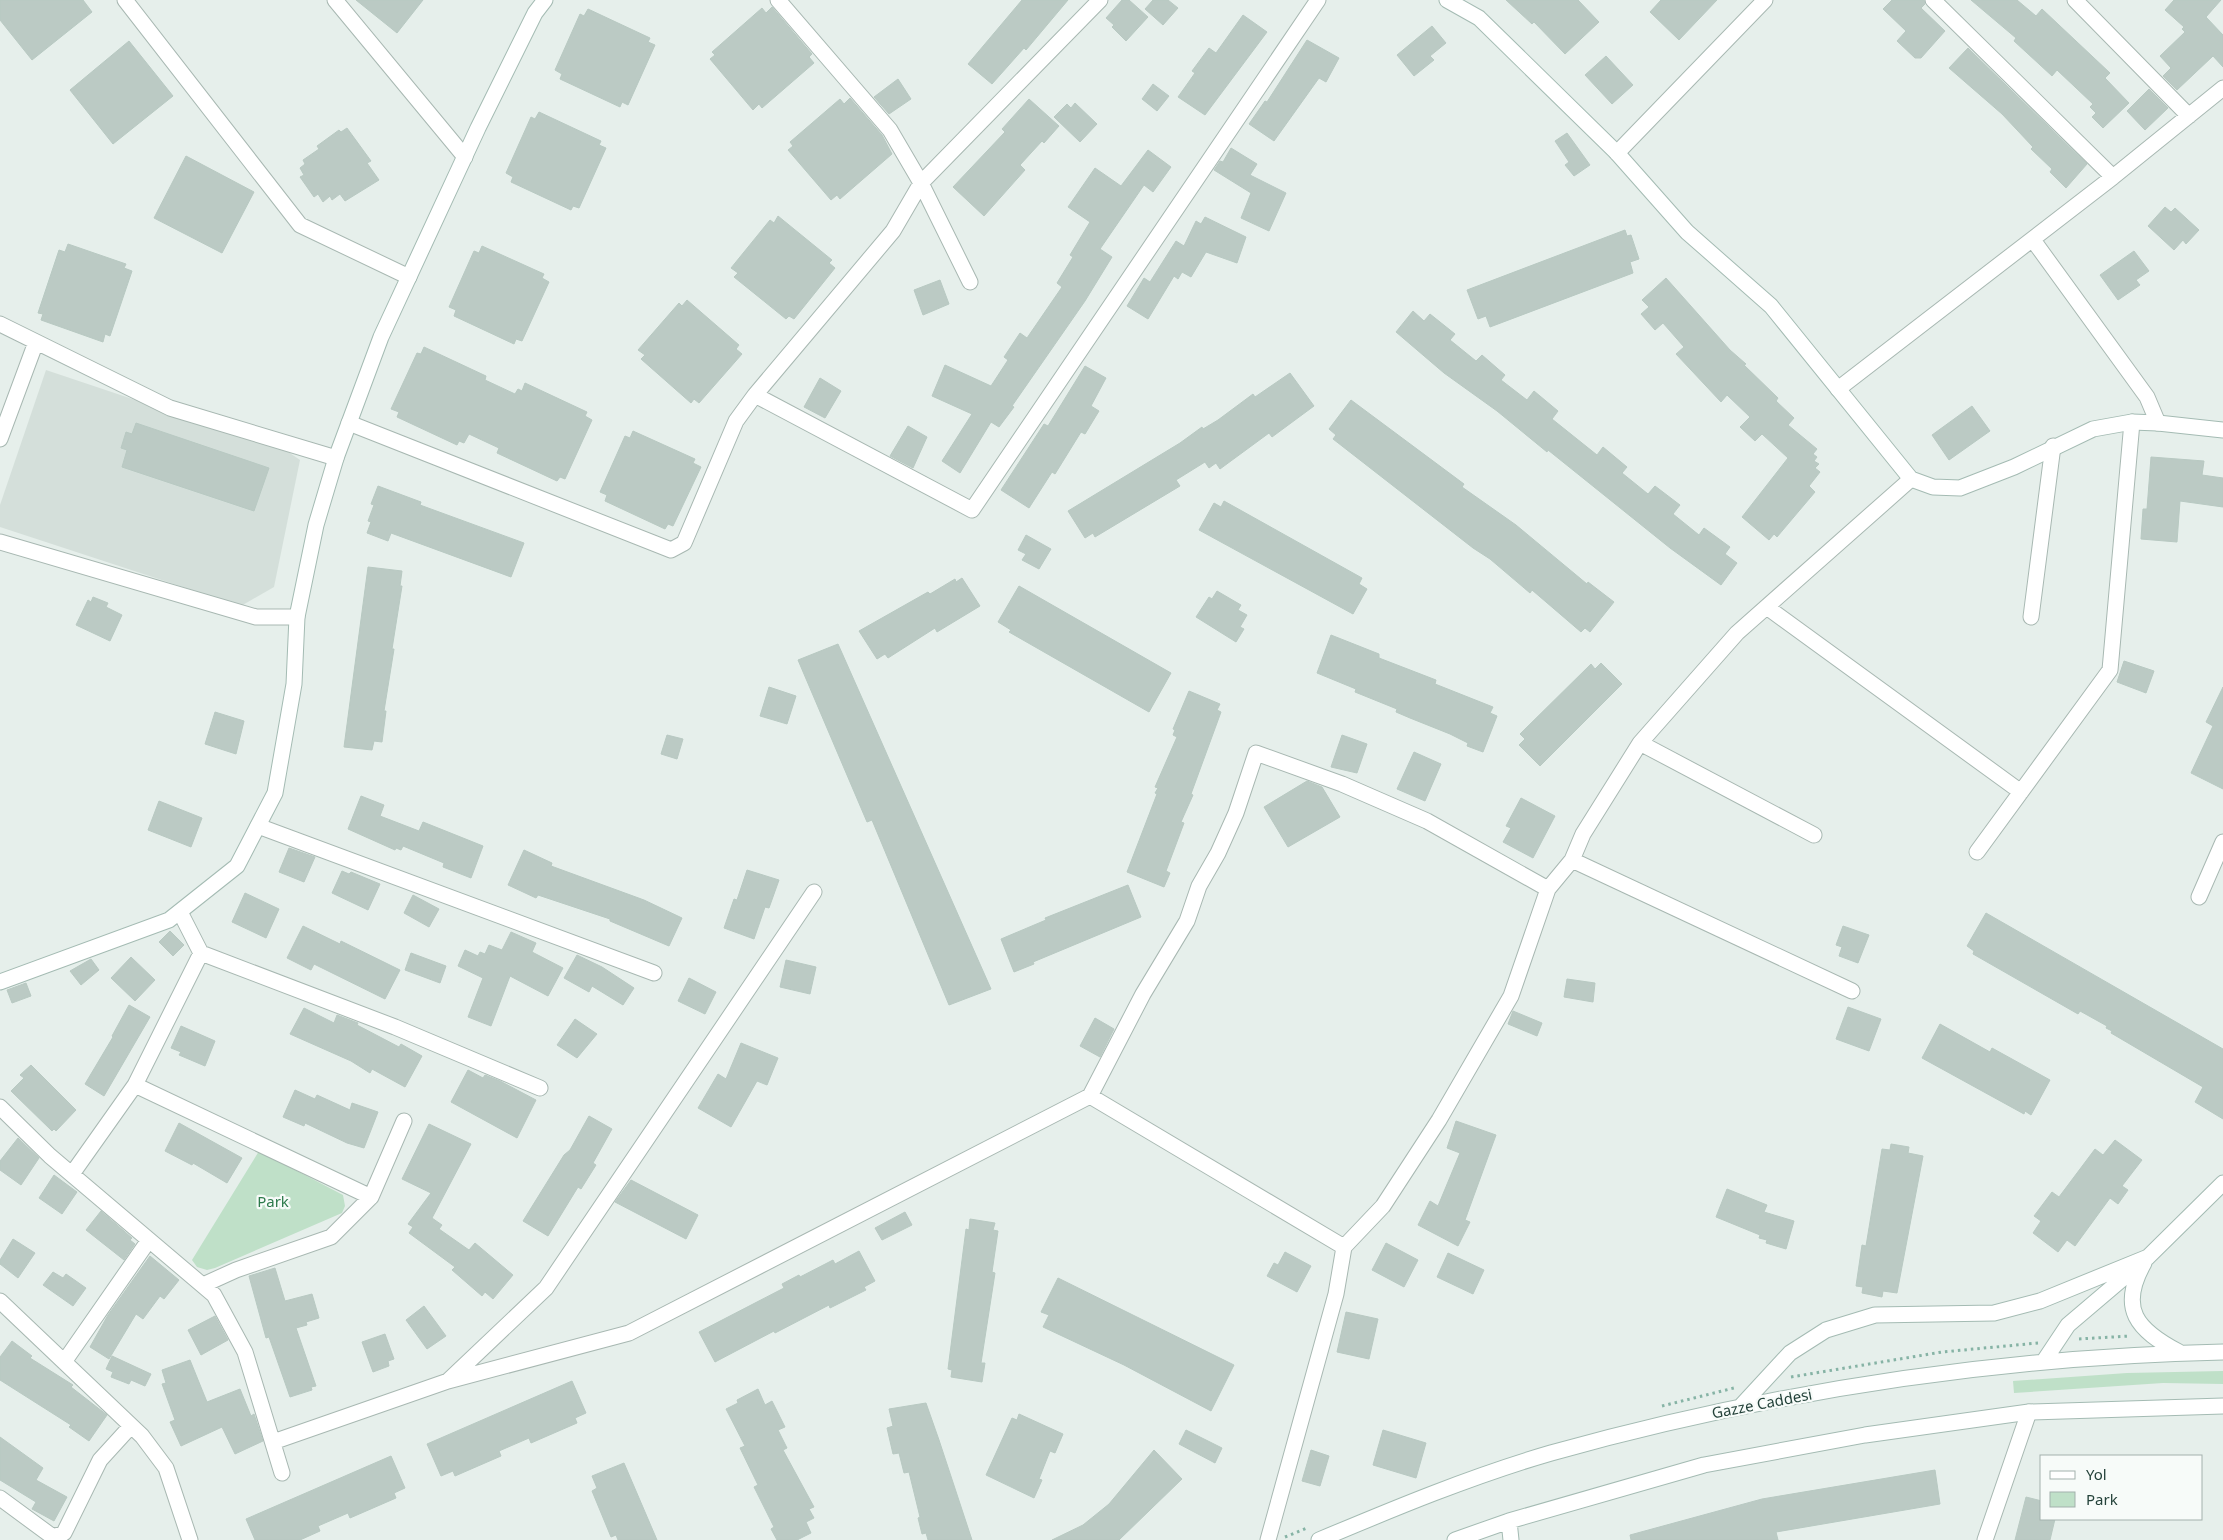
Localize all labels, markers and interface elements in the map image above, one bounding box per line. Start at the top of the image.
park label: Park [257,1191,289,1211]
street label: Gazze Caddesi [1710,1384,1814,1423]
legend [2040,1455,2203,1520]
text: Yol [2086,1464,2107,1484]
text: Park [2086,1489,2118,1509]

